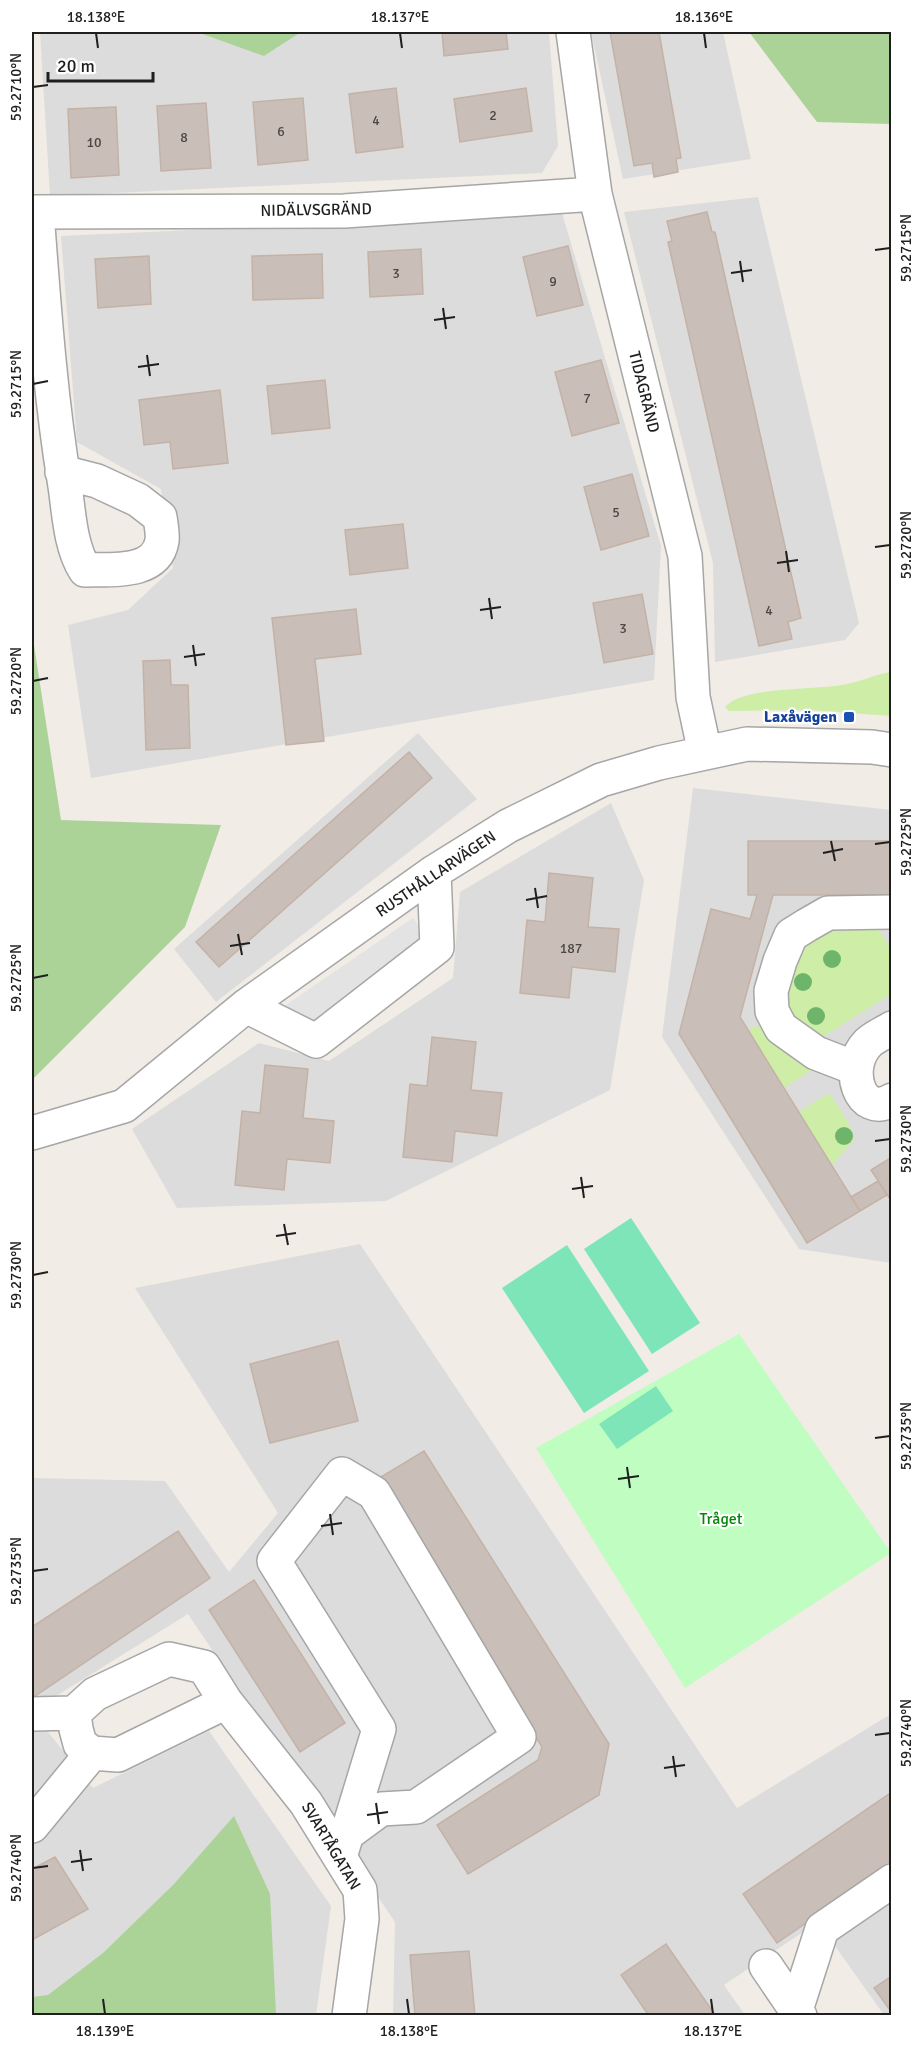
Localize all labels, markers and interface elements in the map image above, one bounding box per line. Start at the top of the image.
text: 18.138°E [67,8,125,26]
text: 18.137°E [371,8,429,26]
text: 18.136°E [675,8,733,26]
scale bar [48,45,153,83]
text: 59.2710°N [7,53,25,121]
text: 20 m [57,55,95,77]
house number: 2 [489,107,497,124]
house number: 4 [372,112,380,129]
house number: 6 [277,123,285,140]
house number: 8 [180,129,188,146]
house number: 10 [86,134,102,151]
street label: NIDÄLVSGRÄND [260,199,372,221]
text: 59.2715°N [897,214,915,282]
house number: 3 [392,265,400,282]
house number: 9 [549,273,557,290]
street label: TIDAGRÄND [624,349,664,435]
text: 59.2715°N [7,350,25,418]
house number: 7 [583,390,591,407]
house number: 5 [612,504,620,521]
text: 59.2720°N [897,511,915,579]
house number: 4 [765,602,773,619]
house number: 3 [619,620,627,637]
text: 59.2720°N [7,647,25,715]
place label: Laxåvägen [764,707,837,727]
marker: Laxåvägen [842,710,856,724]
text: 59.2725°N [897,808,915,876]
street label: RUSTHÅLLARVÄGEN [372,826,500,922]
house number: 187 [560,940,582,957]
text: 59.2725°N [7,944,25,1012]
text: 59.2730°N [897,1105,915,1173]
text: 59.2730°N [7,1241,25,1309]
text: 59.2735°N [897,1402,915,1470]
park label: Tråget [700,1509,743,1529]
text: 59.2735°N [7,1537,25,1605]
text: 59.2740°N [897,1699,915,1767]
street label: SVARTÅGATAN [297,1798,365,1894]
text: 59.2740°N [7,1834,25,1902]
text: 18.139°E [76,2022,134,2040]
text: 18.138°E [380,2022,438,2040]
text: 18.137°E [684,2022,742,2040]

